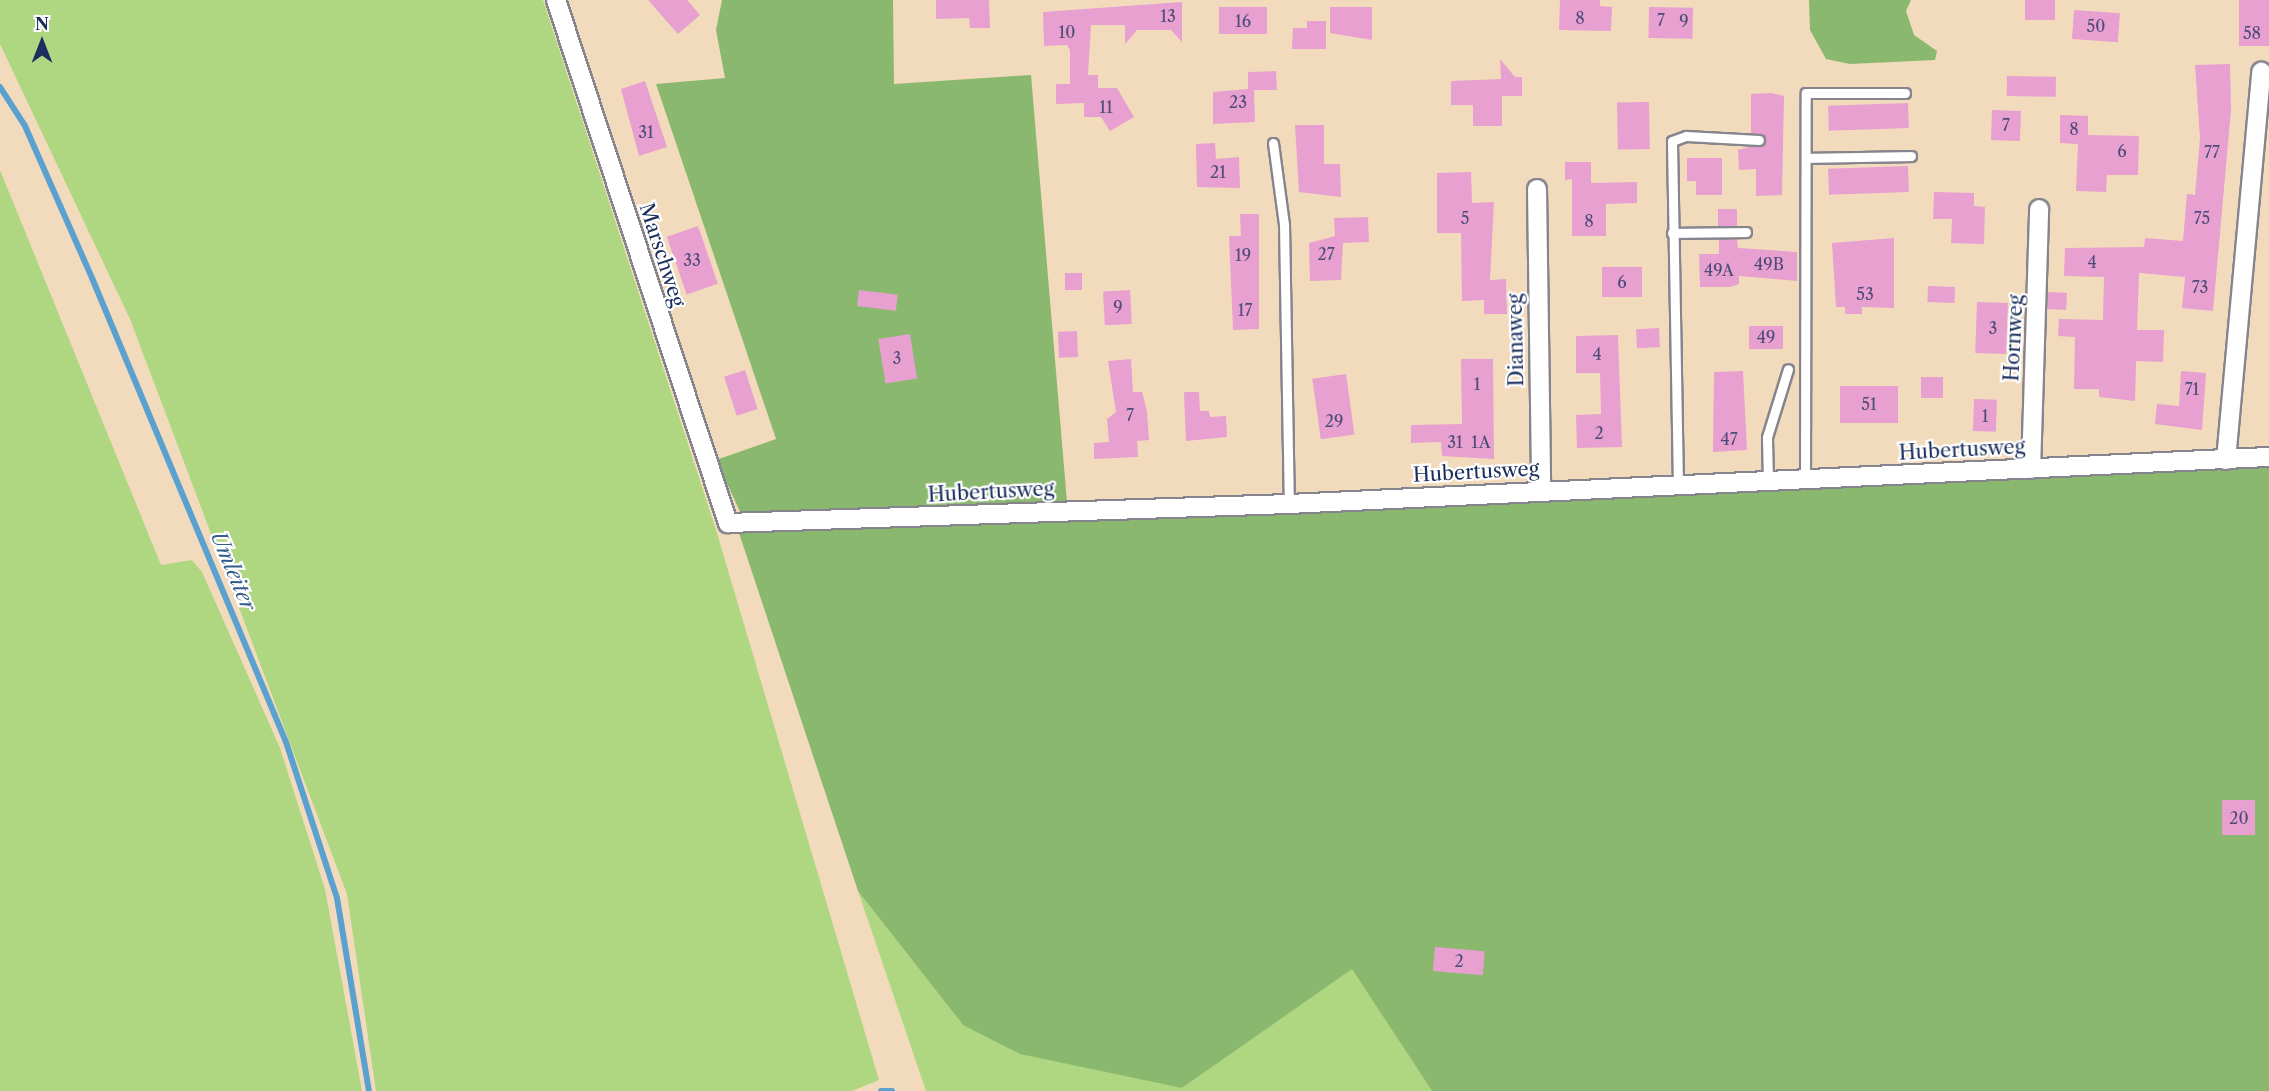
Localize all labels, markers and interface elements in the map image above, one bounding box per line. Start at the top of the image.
house number: 13 [1160,6,1176,26]
house number: 8 [1575,8,1585,28]
house number: 7 [1657,10,1665,30]
house number: 16 [1235,11,1251,31]
house number: 9 [1679,11,1689,31]
north arrow [12,12,72,72]
text: N [35,14,49,34]
house number: 50 [2087,16,2105,36]
house number: 10 [1059,22,1075,42]
house number: 58 [2243,23,2261,43]
house number: 23 [1229,92,1247,112]
house number: 11 [1099,97,1113,117]
house number: 7 [2002,115,2010,135]
house number: 8 [2069,119,2079,139]
house number: 31 [638,122,654,142]
house number: 6 [2117,141,2127,161]
house number: 77 [2204,142,2220,162]
house number: 21 [1210,162,1226,182]
street label: Marschweg [634,200,690,310]
house number: 5 [1461,208,1469,228]
house number: 75 [2194,208,2210,228]
house number: 8 [1584,211,1594,231]
house number: 27 [1317,244,1335,264]
house number: 19 [1235,245,1251,265]
house number: 33 [683,250,701,270]
house number: 4 [2087,252,2097,272]
house number: 49B [1754,254,1784,274]
house number: 49A [1704,260,1734,280]
house number: 6 [1617,272,1627,292]
house number: 73 [2192,277,2208,297]
house number: 53 [1856,284,1874,304]
street label: Dianaweg [1503,293,1529,387]
street label: Hornweg [2000,294,2028,382]
house number: 9 [1113,297,1123,317]
house number: 17 [1238,300,1252,320]
house number: 3 [1989,318,1997,338]
house number: 49 [1757,327,1775,347]
house number: 4 [1592,344,1602,364]
house number: 3 [893,348,901,368]
house number: 1 [1474,374,1480,394]
house number: 71 [2185,379,2199,399]
house number: 51 [1861,394,1877,414]
house number: 7 [1126,405,1134,425]
house number: 1 [1982,406,1988,426]
house number: 29 [1325,411,1343,431]
house number: 2 [1594,423,1604,443]
house number: 47 [1720,429,1738,449]
house number: 31 [1447,432,1463,452]
house number: 1A [1471,432,1491,452]
street label: Hubertusweg [1898,435,2026,465]
street label: Hubertusweg [1412,457,1540,487]
street label: Hubertusweg [927,477,1055,507]
water label: Umleiter [205,527,261,615]
house number: 20 [2229,808,2249,828]
house number: 2 [1454,951,1464,971]

